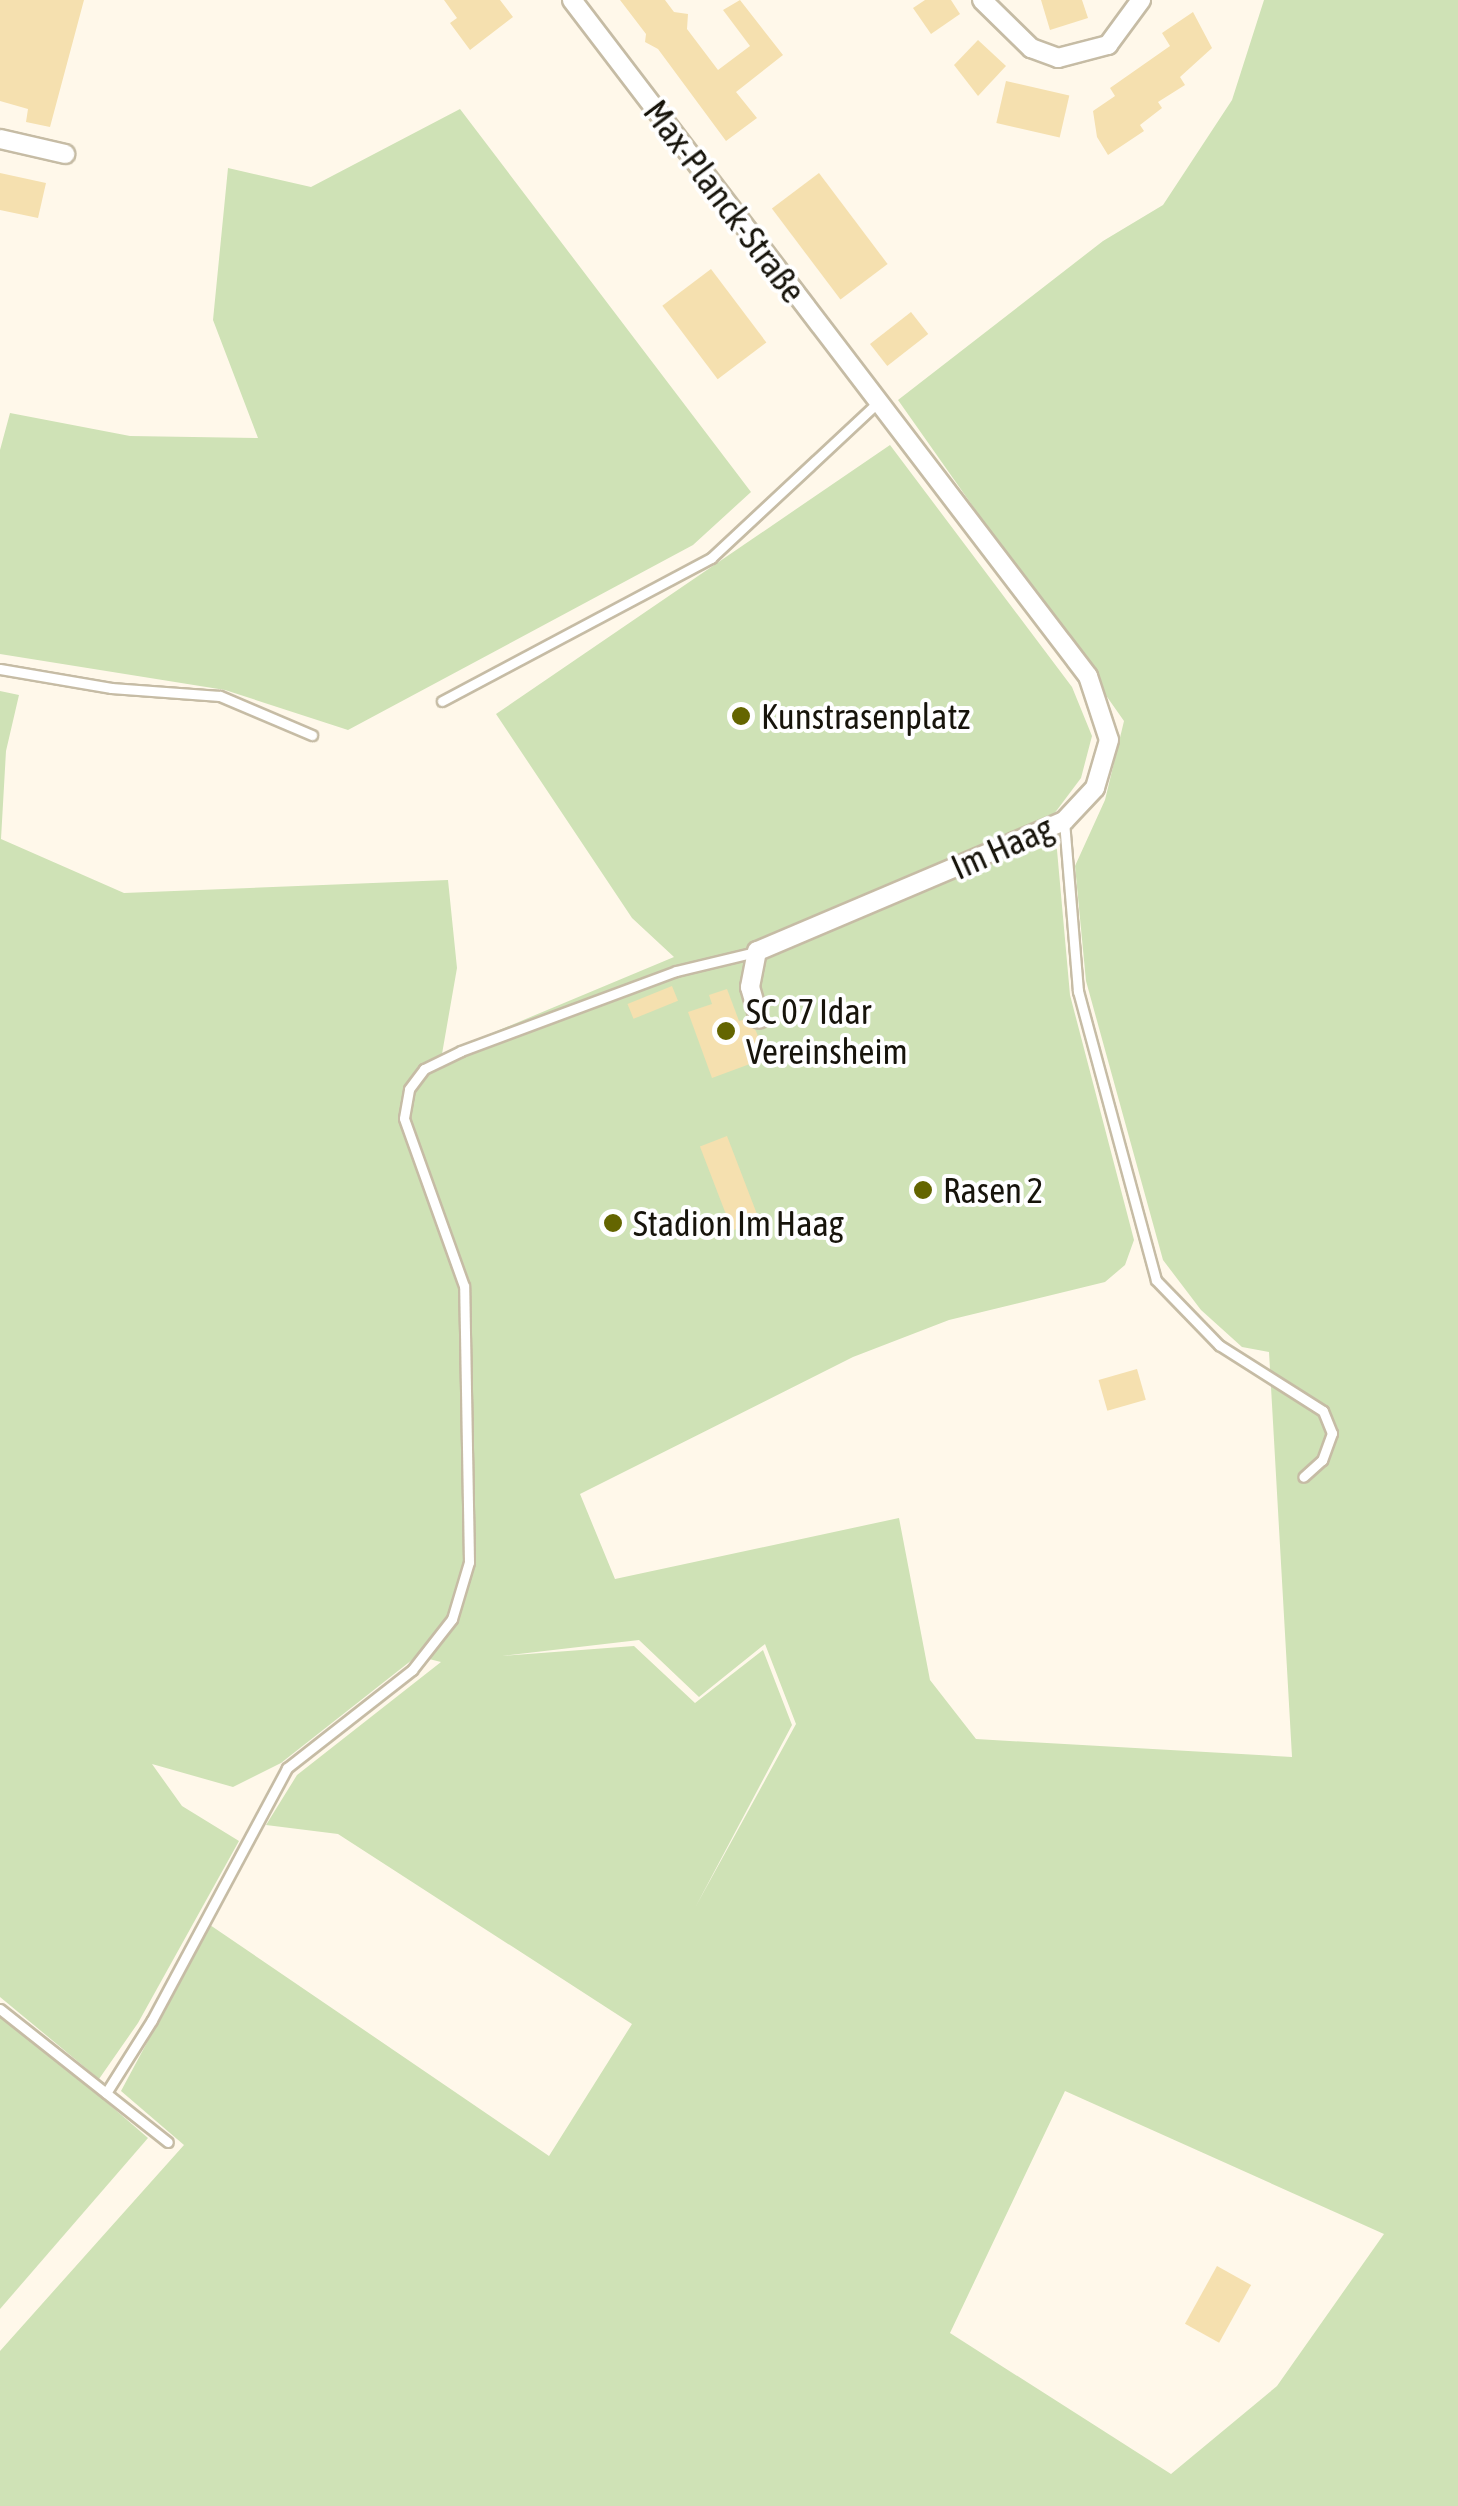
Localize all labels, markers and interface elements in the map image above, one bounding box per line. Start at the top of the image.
street label: Max-Planck-Straße [635,92,815,310]
place label: Kunstrasenplatz [761,695,970,737]
marker: Kunstrasenplatz [730,705,752,727]
street label: Im Haag [945,806,1059,888]
place label: SC 07 Idar Vereinsheim [746,990,908,1072]
marker: SC 07 Idar Vereinsheim [715,1020,737,1042]
place label: Rasen 2 [943,1169,1043,1211]
marker: Rasen 2 [912,1179,934,1201]
place label: Stadion Im Haag [633,1202,844,1244]
marker: Stadion Im Haag [602,1212,624,1234]

